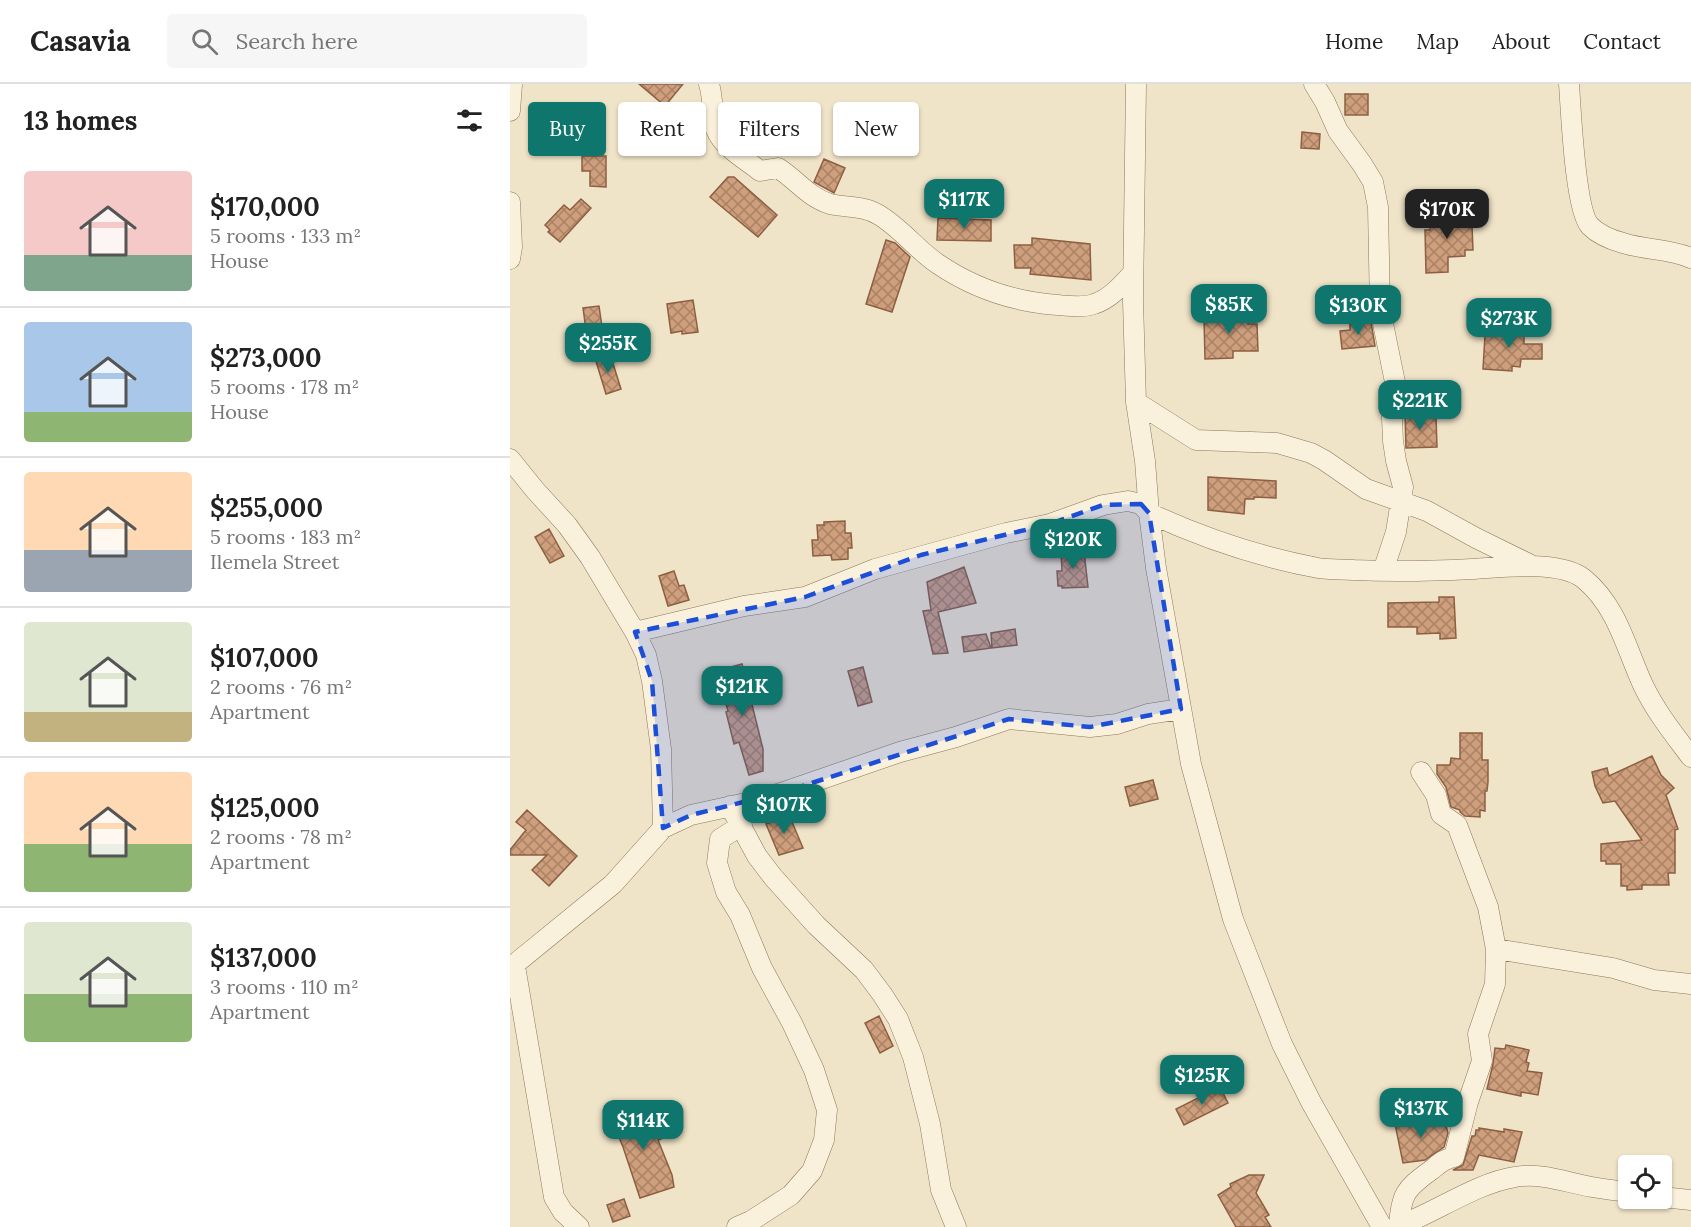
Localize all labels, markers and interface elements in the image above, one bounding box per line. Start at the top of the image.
search box [167,14,587,68]
text: Casavia [30,23,131,59]
icon: search [188,25,221,58]
text: Search here [236,27,358,55]
text: Home [1325,28,1383,55]
text: Map [1416,28,1459,55]
text: About [1492,28,1550,55]
text: Contact [1583,28,1661,55]
chip: Buy [528,102,606,156]
chip: Rent [618,102,706,156]
chip: Filters [718,102,821,156]
chip: New [833,102,919,156]
text: 13 homes [24,104,137,137]
icon: filters [453,104,486,137]
pin: $117K [922,179,1006,230]
text: $117K [938,186,990,211]
pin: $170K [1405,189,1489,240]
text: $170,000 [210,190,320,223]
icon: home [72,195,144,267]
text: $170K [1419,196,1475,221]
text: 5 rooms · 133 m² [210,223,361,248]
text: House [210,248,269,273]
pin: $85K [1193,284,1265,335]
pin: $130K [1316,285,1400,336]
text: $85K [1205,291,1253,316]
text: $130K [1329,292,1387,317]
pin: $273K [1467,298,1551,349]
text: $273K [1480,305,1538,330]
pin: $255K [566,323,650,374]
text: $255K [579,330,637,355]
text: $273,000 [210,341,322,374]
icon: home [72,346,144,418]
text: 5 rooms · 178 m² [210,374,359,399]
pin: $221K [1378,380,1462,431]
text: $221K [1392,387,1448,412]
text: House [210,399,269,424]
text: $255,000 [210,491,323,524]
icon: home [72,496,144,568]
pin: $120K [1031,519,1115,570]
text: 5 rooms · 183 m² [210,524,361,549]
text: $120K [1044,526,1102,551]
text: Ilemela Street [210,549,339,574]
text: $107,000 [210,641,319,674]
icon: home [72,646,144,718]
pin: $121K [700,666,784,717]
text: $121K [716,673,768,698]
text: 2 rooms · 76 m² [210,674,352,699]
text: Apartment [210,699,310,724]
pin: $107K [742,784,826,835]
text: $125,000 [210,791,319,824]
text: $107K [756,791,812,816]
icon: home [72,796,144,868]
text: 2 rooms · 78 m² [210,824,352,849]
text: Apartment [210,849,310,874]
text: $137,000 [210,941,317,974]
icon: home [72,946,144,1018]
text: 3 rooms · 110 m² [210,974,359,999]
text: Apartment [210,999,310,1024]
pin: $125K [1160,1055,1244,1106]
text: $125K [1174,1062,1230,1087]
pin: $137K [1379,1088,1463,1139]
text: $137K [1394,1095,1448,1120]
pin: $114K [601,1100,685,1151]
text: $114K [616,1107,670,1132]
map controls [1618,1155,1672,1209]
button: locate [1618,1155,1672,1209]

